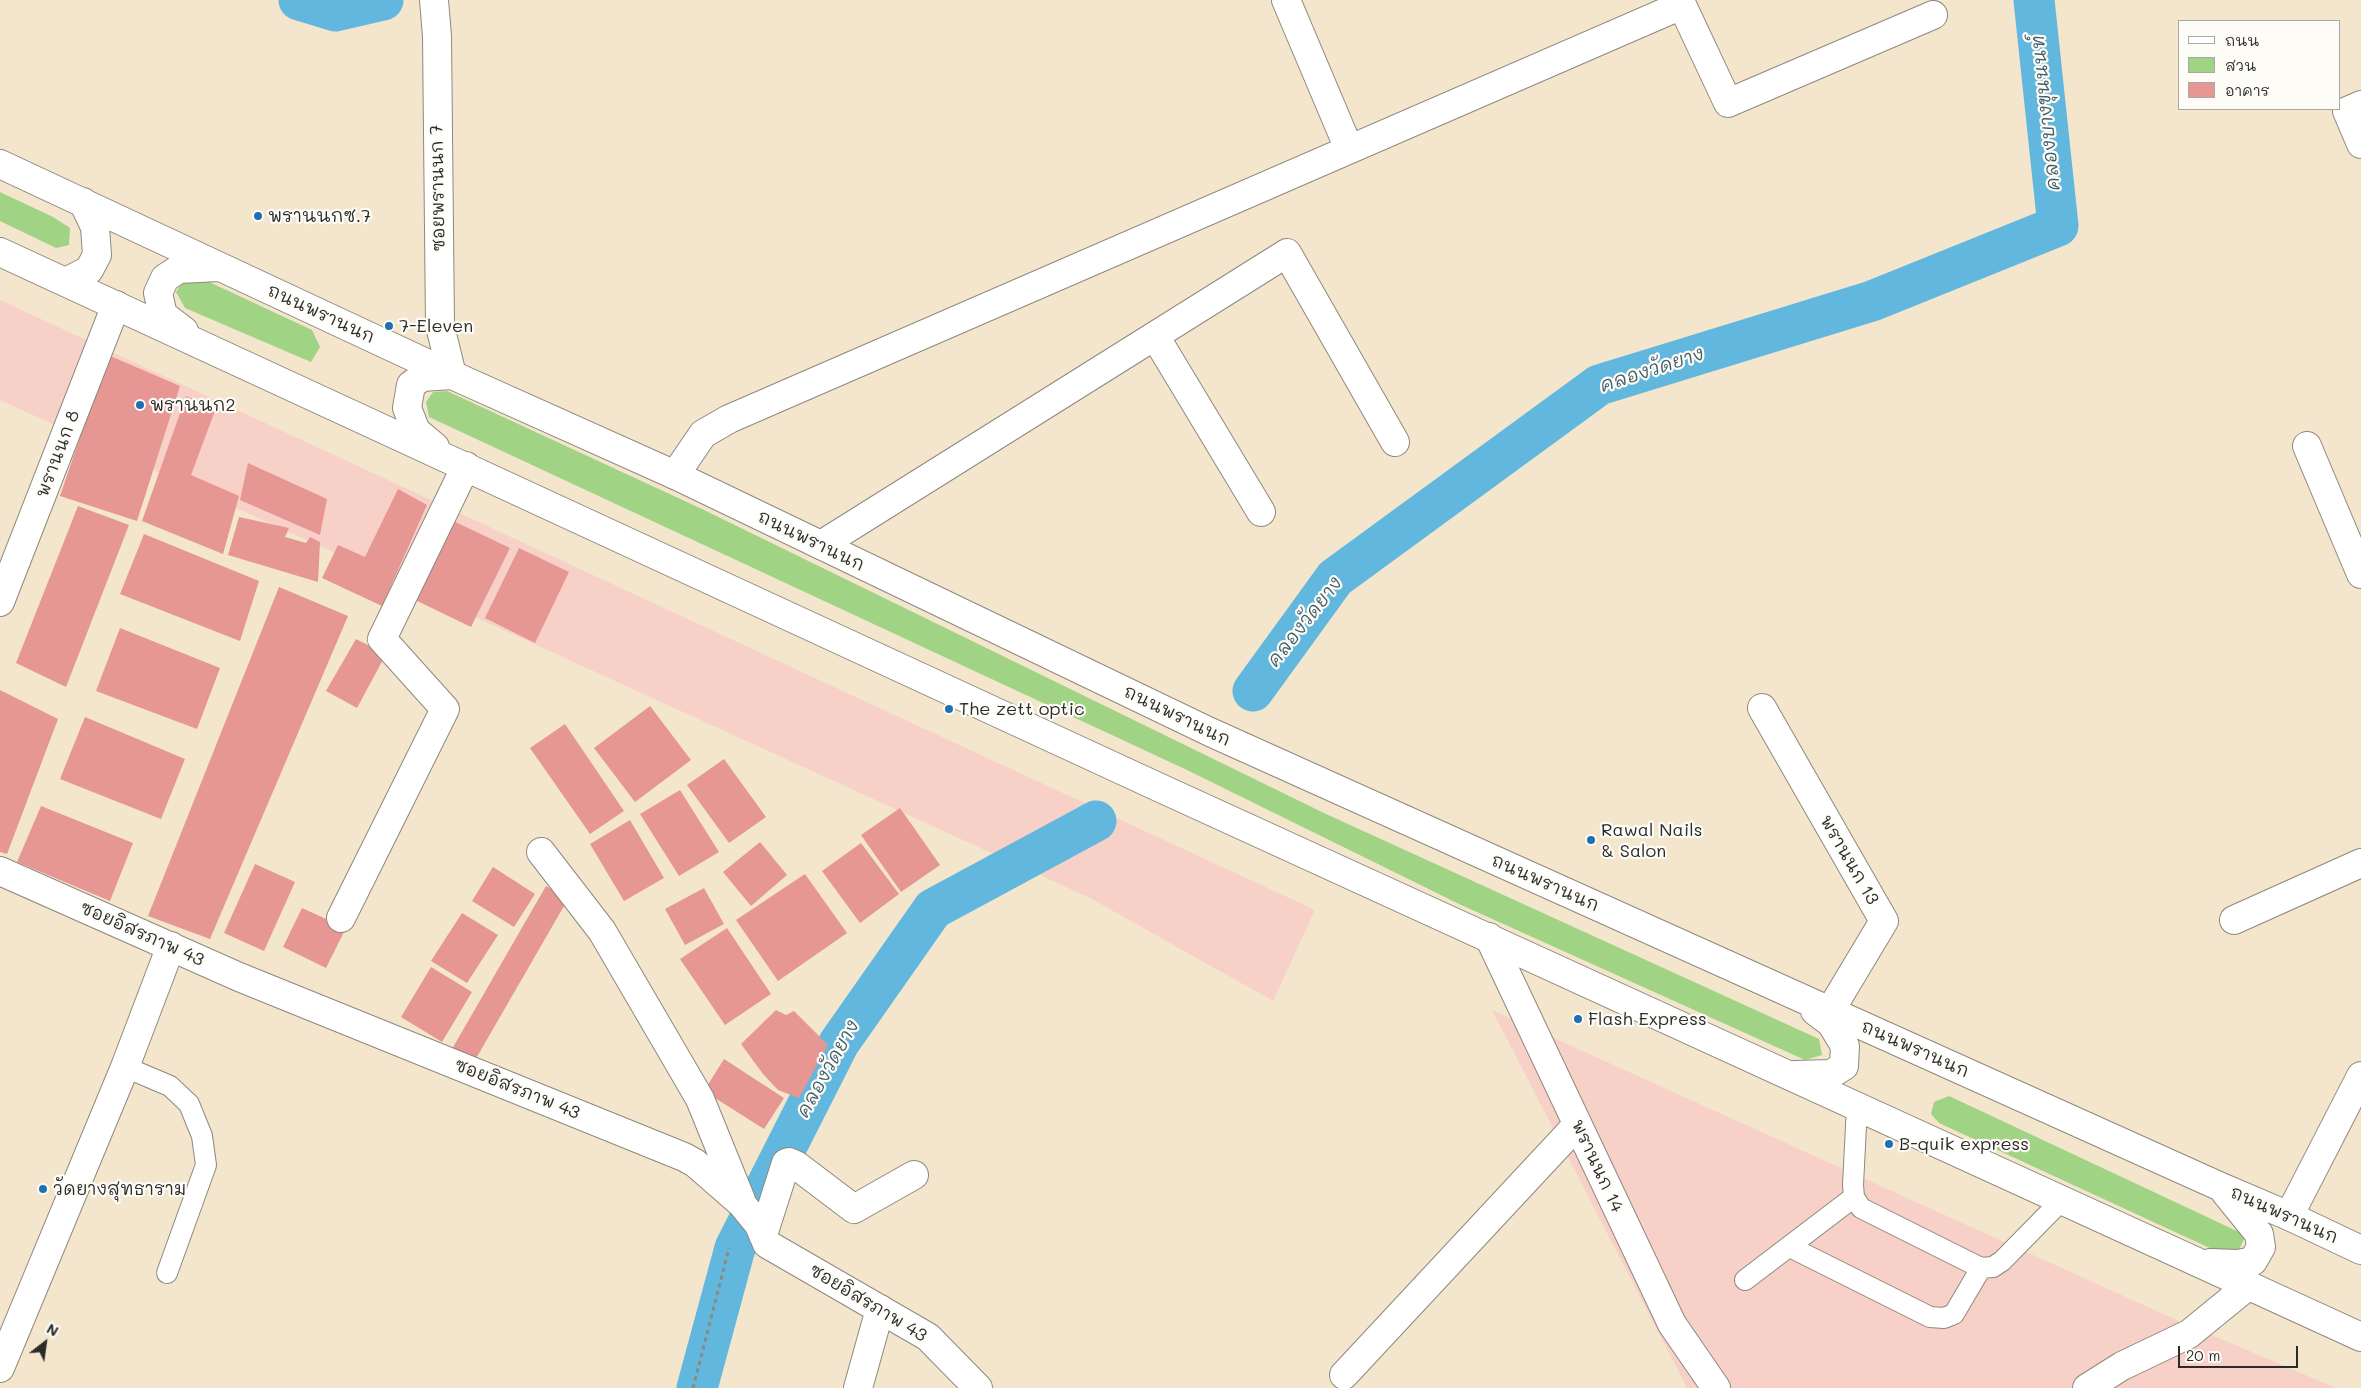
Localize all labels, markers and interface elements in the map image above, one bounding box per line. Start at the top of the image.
legend [2178,20,2341,110]
text: ถนน [2225,30,2259,50]
water label: คลองบางขุนนนท์ [2026,34,2066,192]
text: สวน [2225,55,2256,75]
text: อาคาร [2225,80,2270,100]
street label: ซอยพรานนก 7 [426,124,450,252]
place label: พรานนกซ.7 [268,205,371,227]
marker: พรานนกซ.7 [252,210,264,222]
street label: ถนนพรานนก [264,280,378,348]
place label: 7-Eleven [399,315,473,337]
marker: 7-Eleven [383,320,395,332]
water label: คลองวัดยาง [1597,342,1707,398]
place label: พรานนก2 [150,394,235,416]
marker: พรานนก2 [134,399,146,411]
street label: พรานนก 8 [31,407,85,501]
street label: ถนนพรานนก [754,506,868,576]
water label: คลองวัดยาง [1263,572,1347,672]
street label: ถนนพรานนก [1120,681,1234,751]
place label: The zett optic [959,698,1085,720]
marker: The zett optic [943,703,955,715]
street label: พรานนก 13 [1815,811,1883,909]
place label: Rawal Nails & Salon [1601,819,1702,862]
marker: Rawal Nails & Salon [1585,834,1597,846]
street label: ถนนพรานนก [1488,849,1602,917]
street label: ซอยอิสรภาพ 43 [77,897,207,971]
place label: Flash Express [1588,1008,1707,1030]
marker: Flash Express [1572,1013,1584,1025]
street label: ถนนพรานนก [1858,1015,1972,1083]
water label: คลองวัดยาง [792,1016,864,1122]
street label: ซอยอิสรภาพ 43 [451,1054,583,1124]
street label: พรานนก 14 [1566,1116,1628,1216]
place label: B-quik express [1899,1133,2029,1155]
marker: B-quik express [1883,1138,1895,1150]
place label: วัดยางสุทธาราม [53,1178,186,1200]
street label: ถนนพรานนก [2227,1181,2341,1249]
marker: วัดยางสุทธาราม [37,1183,49,1195]
street label: ซอยอิสรภาพ 43 [805,1259,931,1347]
north arrow [20,1318,70,1368]
text: N [43,1319,62,1340]
scale bar [2181,1336,2301,1368]
text: 20 m [2186,1345,2220,1365]

